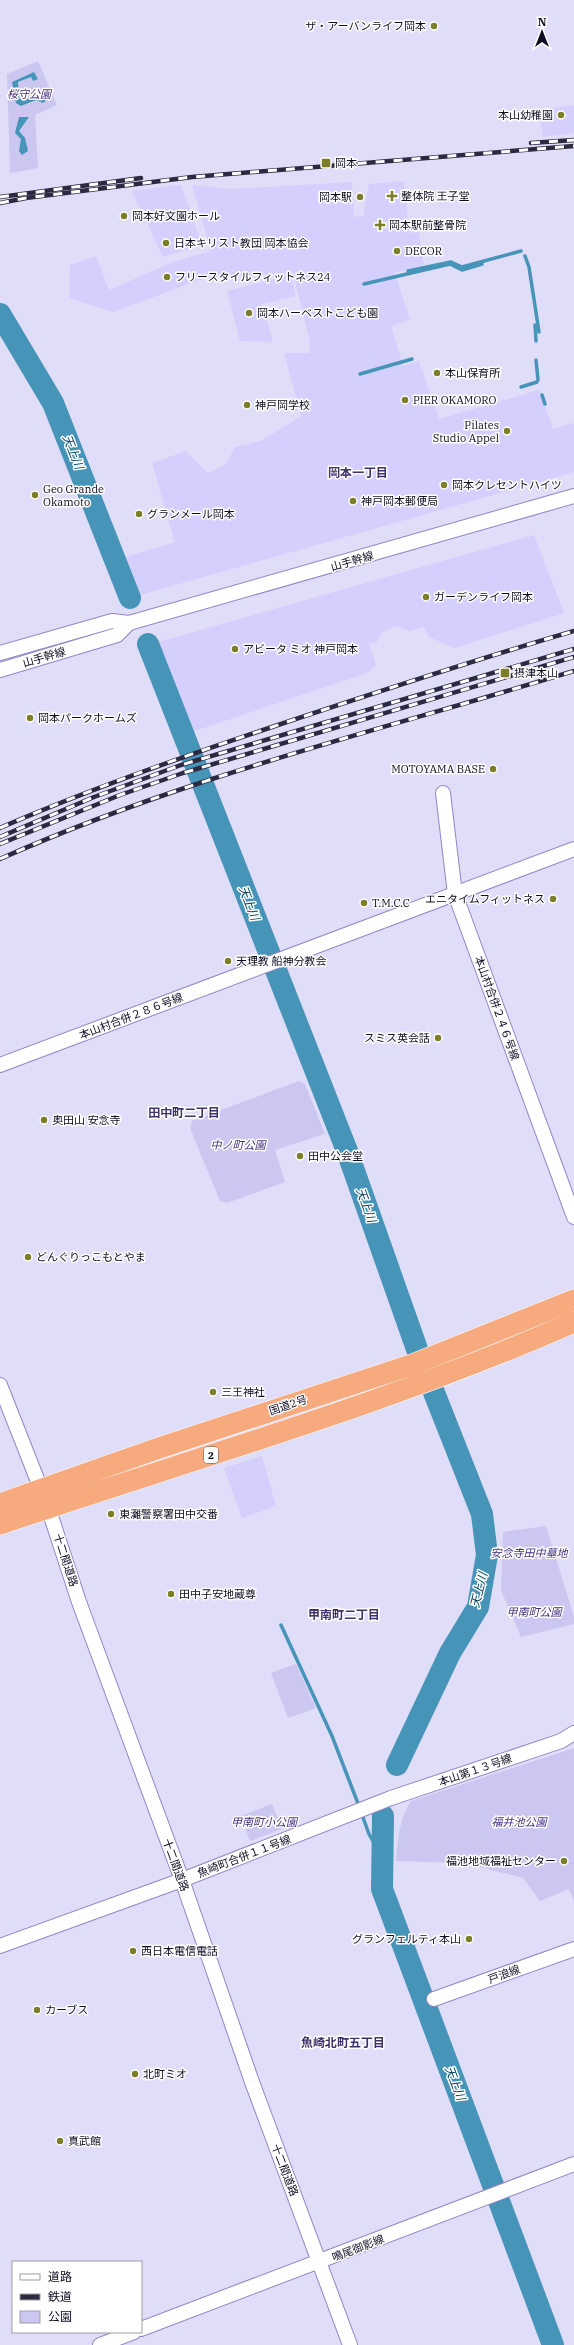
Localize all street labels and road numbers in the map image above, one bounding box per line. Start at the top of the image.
street label: 山手幹線 [329,548,375,574]
street label: 山手幹線 [21,644,67,670]
street label: 本山村合併２４６号線 [472,954,522,1062]
street label: 本山村合併２８６号線 [77,990,185,1042]
street label: 国道2号 [267,1392,309,1418]
road number: 2 [204,1447,218,1463]
street label: 十二間道路 [51,1532,81,1588]
street label: 本山第１３号線 [436,1751,514,1789]
street label: 魚崎町合併１１号線 [195,1832,293,1880]
street label: 十二間道路 [160,1837,192,1893]
street label: 戸浪線 [486,1962,522,1986]
street label: 十二間道路 [269,2142,301,2198]
street label: 鳴尾御影線 [330,2232,386,2264]

